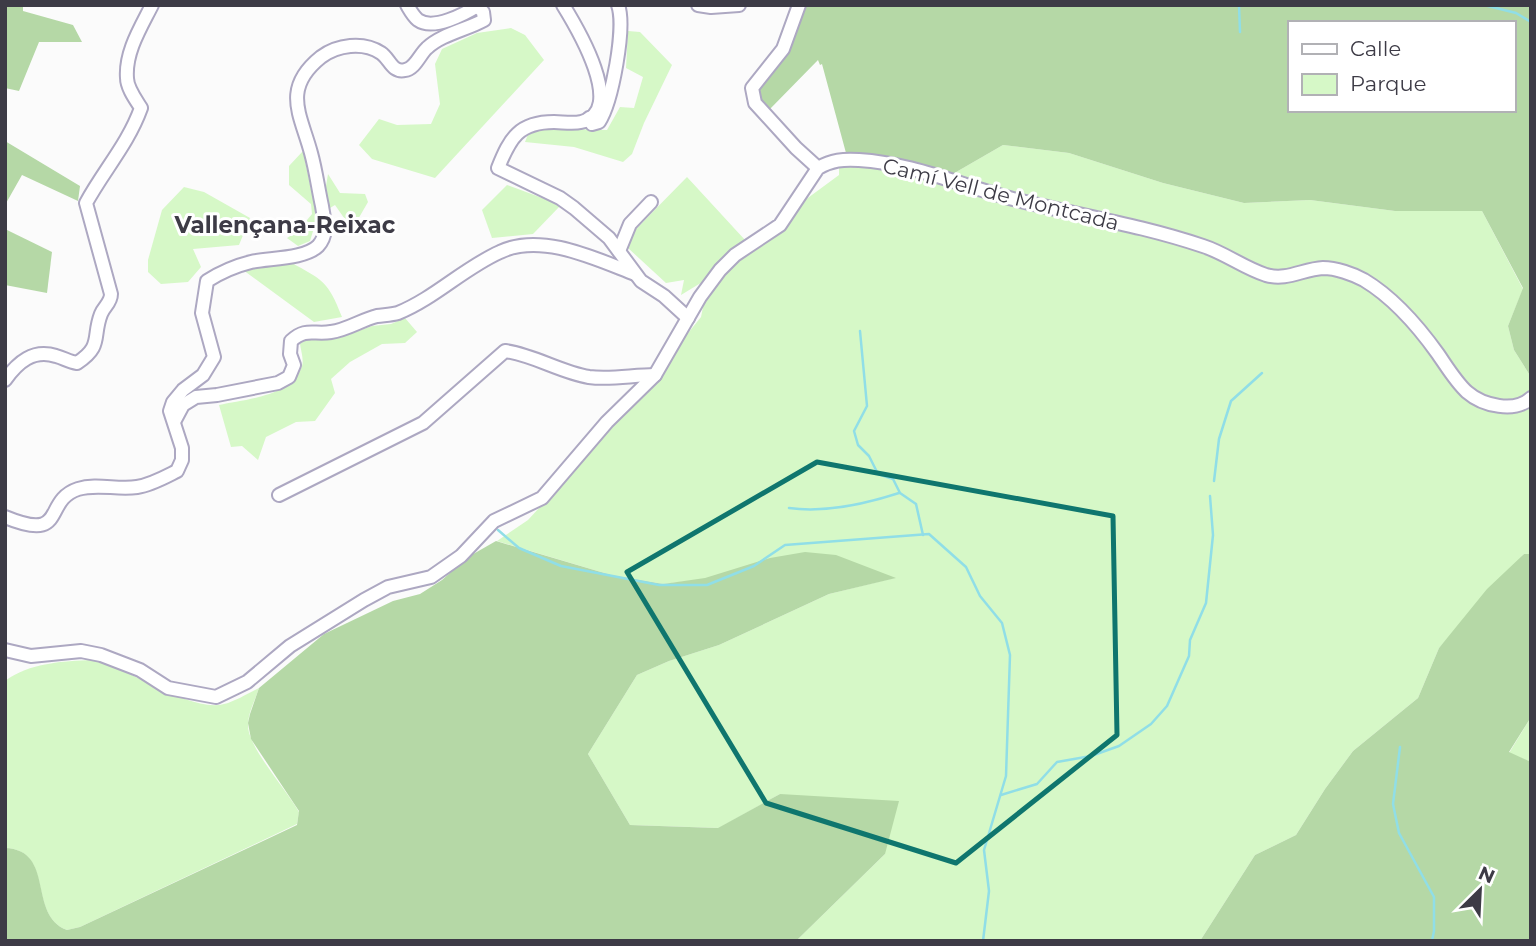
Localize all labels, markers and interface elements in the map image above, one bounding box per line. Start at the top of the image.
legend [1288,21,1515,112]
text: Calle [1350,36,1401,61]
text: Parque [1350,71,1426,96]
street label: Camí Vell de Montcada [880,153,1122,235]
district label: Vallençana-Reixac [174,211,396,239]
north arrow [1445,855,1515,925]
text: N [1475,861,1498,889]

